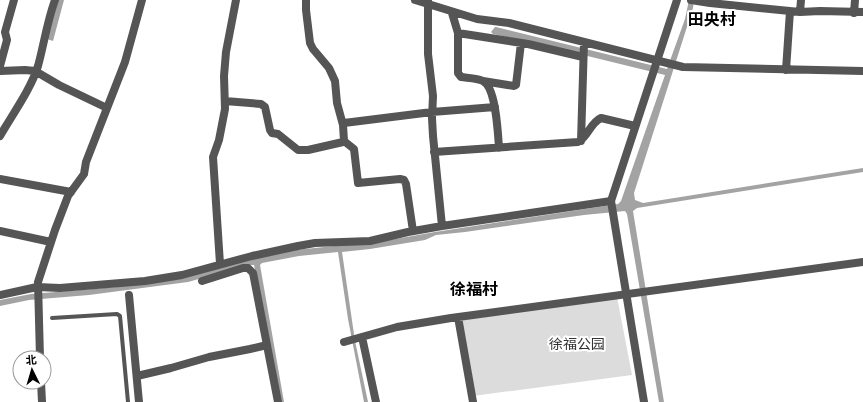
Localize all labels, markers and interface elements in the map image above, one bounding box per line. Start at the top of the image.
district label: 田央村 [688,8,736,30]
district label: 徐福村 [450,278,498,300]
park label: 徐福公园 [549,334,605,353]
north arrow [12,350,52,390]
text: 北 [25,352,37,367]

